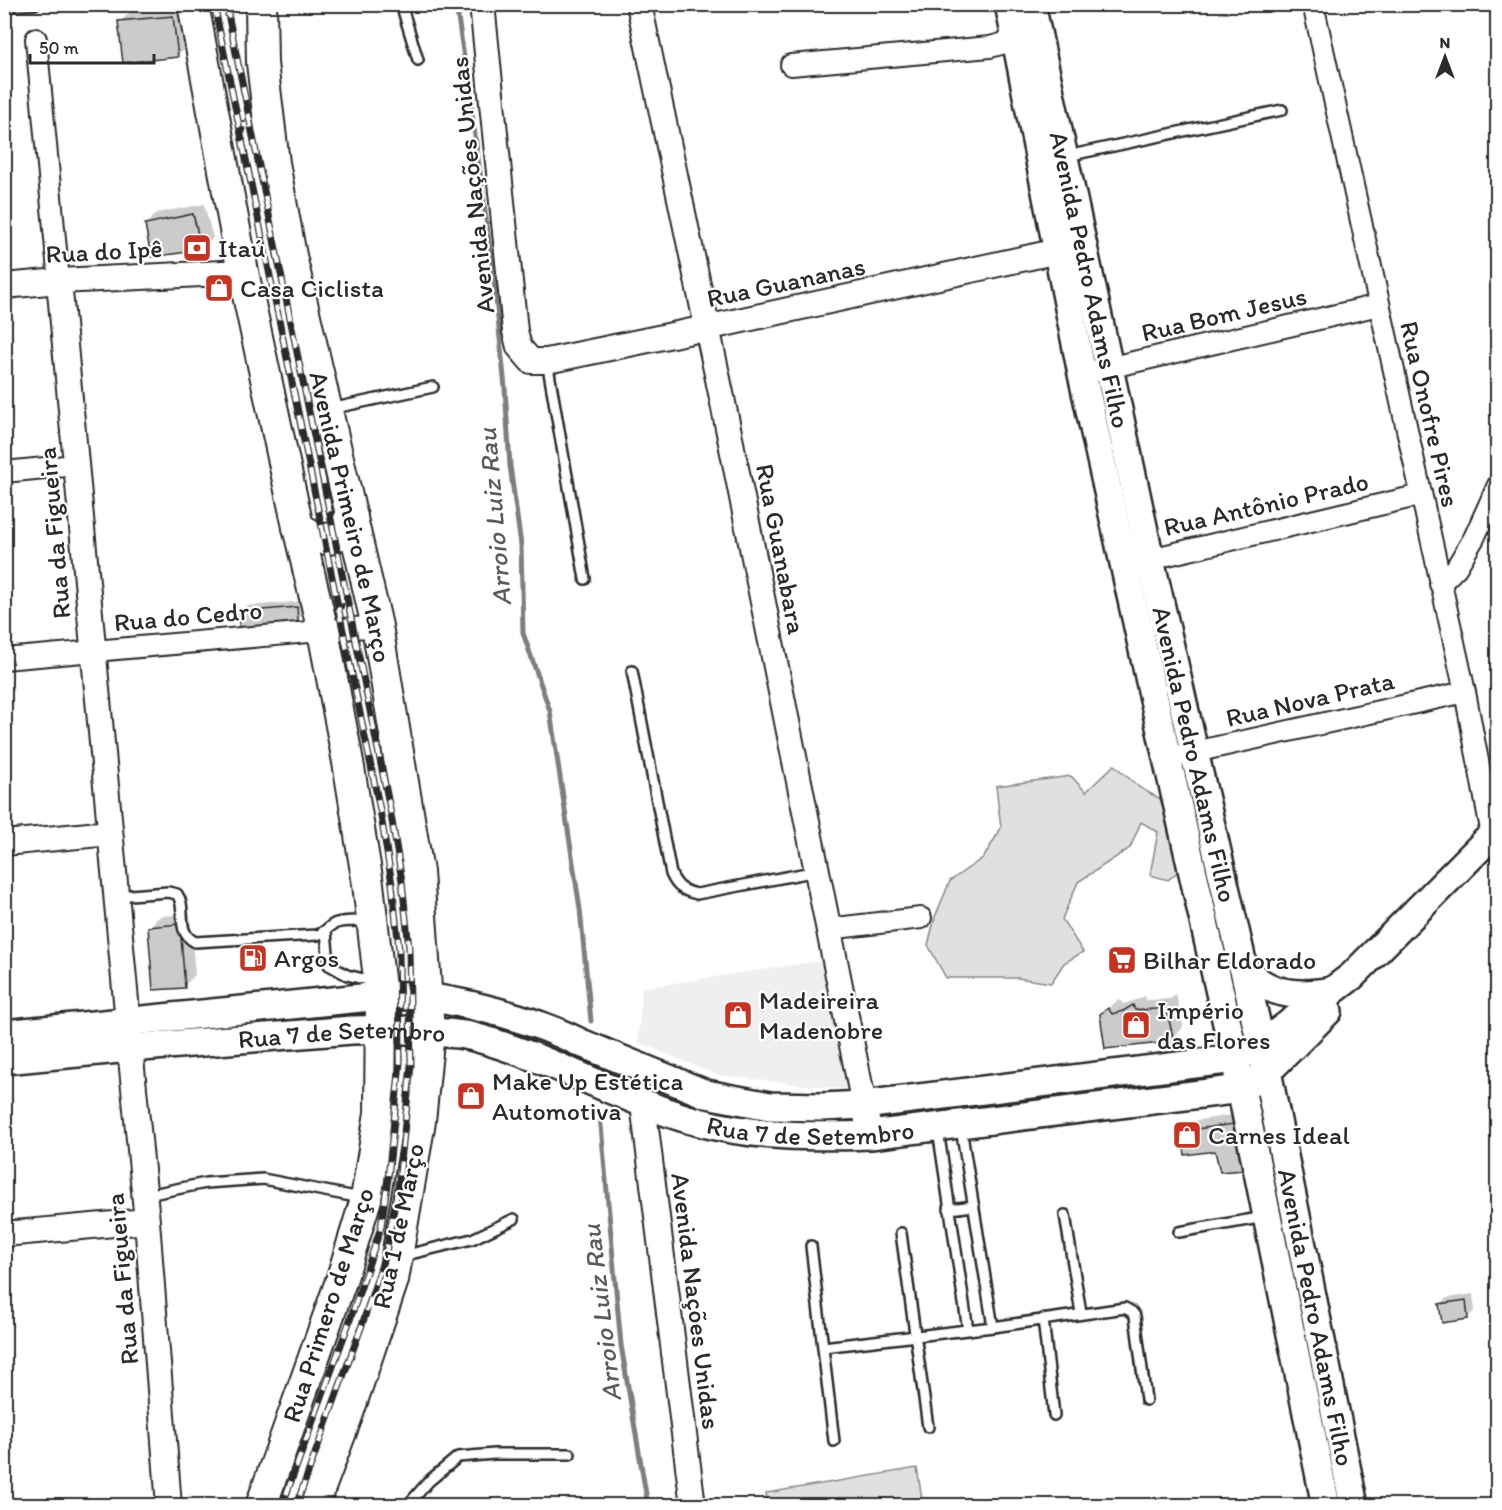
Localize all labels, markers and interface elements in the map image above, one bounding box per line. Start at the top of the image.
scale bar [30,27,154,65]
north arrow [1415,27,1475,87]
text: N [1440,33,1450,52]
text: 50 m [39,37,79,59]
street label: Avenida Nações Unidas [443,55,501,315]
street label: Avenida Pedro Adams Filho [1043,128,1137,431]
street label: Rua do Ipê [45,232,163,270]
bank icon: Itaú [181,232,213,264]
place label: Itaú [218,232,265,264]
street label: Rua Guananas [704,250,868,314]
shop icon: Casa Ciclista [203,272,235,304]
place label: Casa Ciclista [240,272,384,304]
street label: Rua Bom Jesus [1138,279,1310,349]
street label: Rua Onofre Pires [1393,318,1467,510]
street label: Avenida Primeiro de Março [302,368,399,665]
water label: Arroio Luiz Rau [470,426,518,607]
street label: Rua da Figueira [31,446,77,620]
street label: Rua Guanabara [749,461,813,637]
street label: Rua Antônio Prado [1160,465,1372,543]
street label: Rua do Cedro [113,594,263,638]
street label: Avenida Pedro Adams Filho [1145,603,1244,905]
street label: Rua Nova Prata [1223,664,1398,734]
fuel station icon: Argos [237,942,269,974]
place label: Argos [274,942,339,974]
supermarket icon: Bilhar Eldorado [1106,944,1138,976]
place label: Bilhar Eldorado [1143,944,1316,976]
place label: Madeireira Madenobre [759,984,883,1046]
place label: Império das Flores [1157,994,1271,1056]
shop icon: Madeireira Madenobre [722,999,754,1031]
shop icon: Império das Flores [1120,1009,1152,1041]
street label: Rua 7 de Setembro [237,1013,446,1055]
place label: Make Up Estética Automotiva [492,1065,684,1127]
shop icon: Make Up Estética Automotiva [455,1080,487,1112]
street label: Rua 7 de Setembro [704,1109,916,1152]
shop icon: Carnes Ideal [1171,1119,1203,1151]
place label: Carnes Ideal [1208,1119,1350,1151]
street label: Rua 1 de Março [365,1140,431,1312]
street label: Avenida Pedro Adams Filho [1271,1166,1362,1469]
street label: Avenida Nações Unidas [664,1171,728,1431]
street label: Rua Primero de Março [275,1183,381,1427]
street label: Rua da Figueira [99,1192,145,1366]
water label: Arroio Luiz Rau [574,1221,628,1403]

